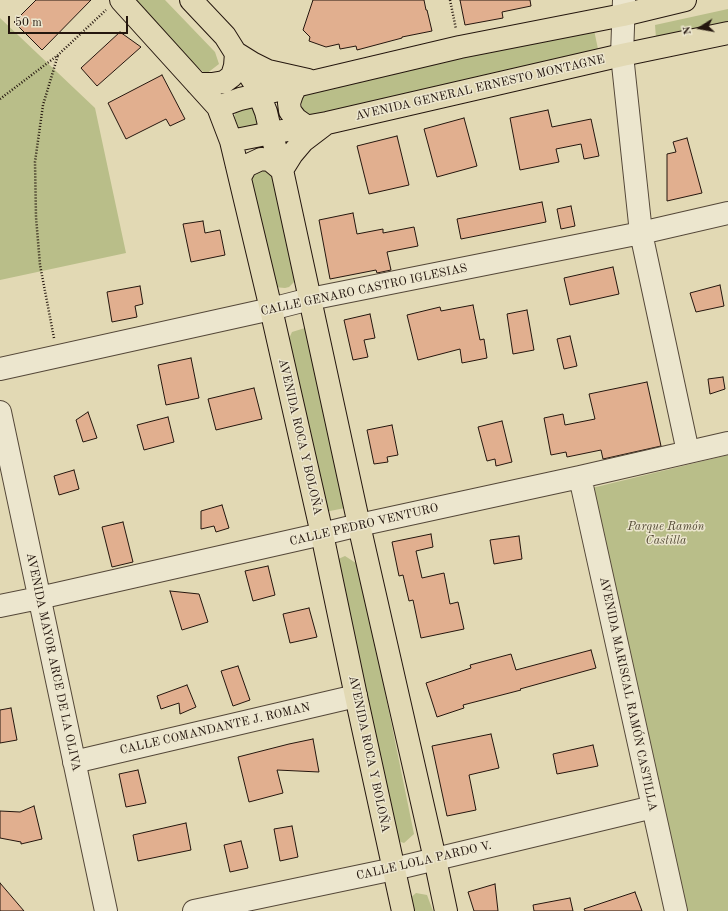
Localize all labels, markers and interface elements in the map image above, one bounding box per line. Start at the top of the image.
scale bar [10,8,130,34]
north arrow [680,8,720,48]
text: 50 m [15,17,42,29]
text: N [682,25,694,36]
street label: AVENIDA GENERAL ERNESTO MONTAGNE [354,52,606,124]
street label: CALLE GENARO CASTRO IGLESIAS [259,261,469,319]
street label: AVENIDA ROCA Y BOLOÑA [275,357,325,517]
street label: CALLE PEDRO VENTURO [288,501,440,549]
park label: Parque Ramón Castilla [628,520,704,548]
street label: AVENIDA MAYOR ARCE DE LA OLIVA [23,551,83,773]
street label: AVENIDA MARISCAL RAMÓN CASTILLA [596,576,660,812]
street label: AVENIDA ROCA Y BOLOÑA [345,674,393,834]
street label: CALLE COMANDANTE J. ROMAN [118,700,312,758]
street label: CALLE LOLA PARDO V. [355,838,493,884]

